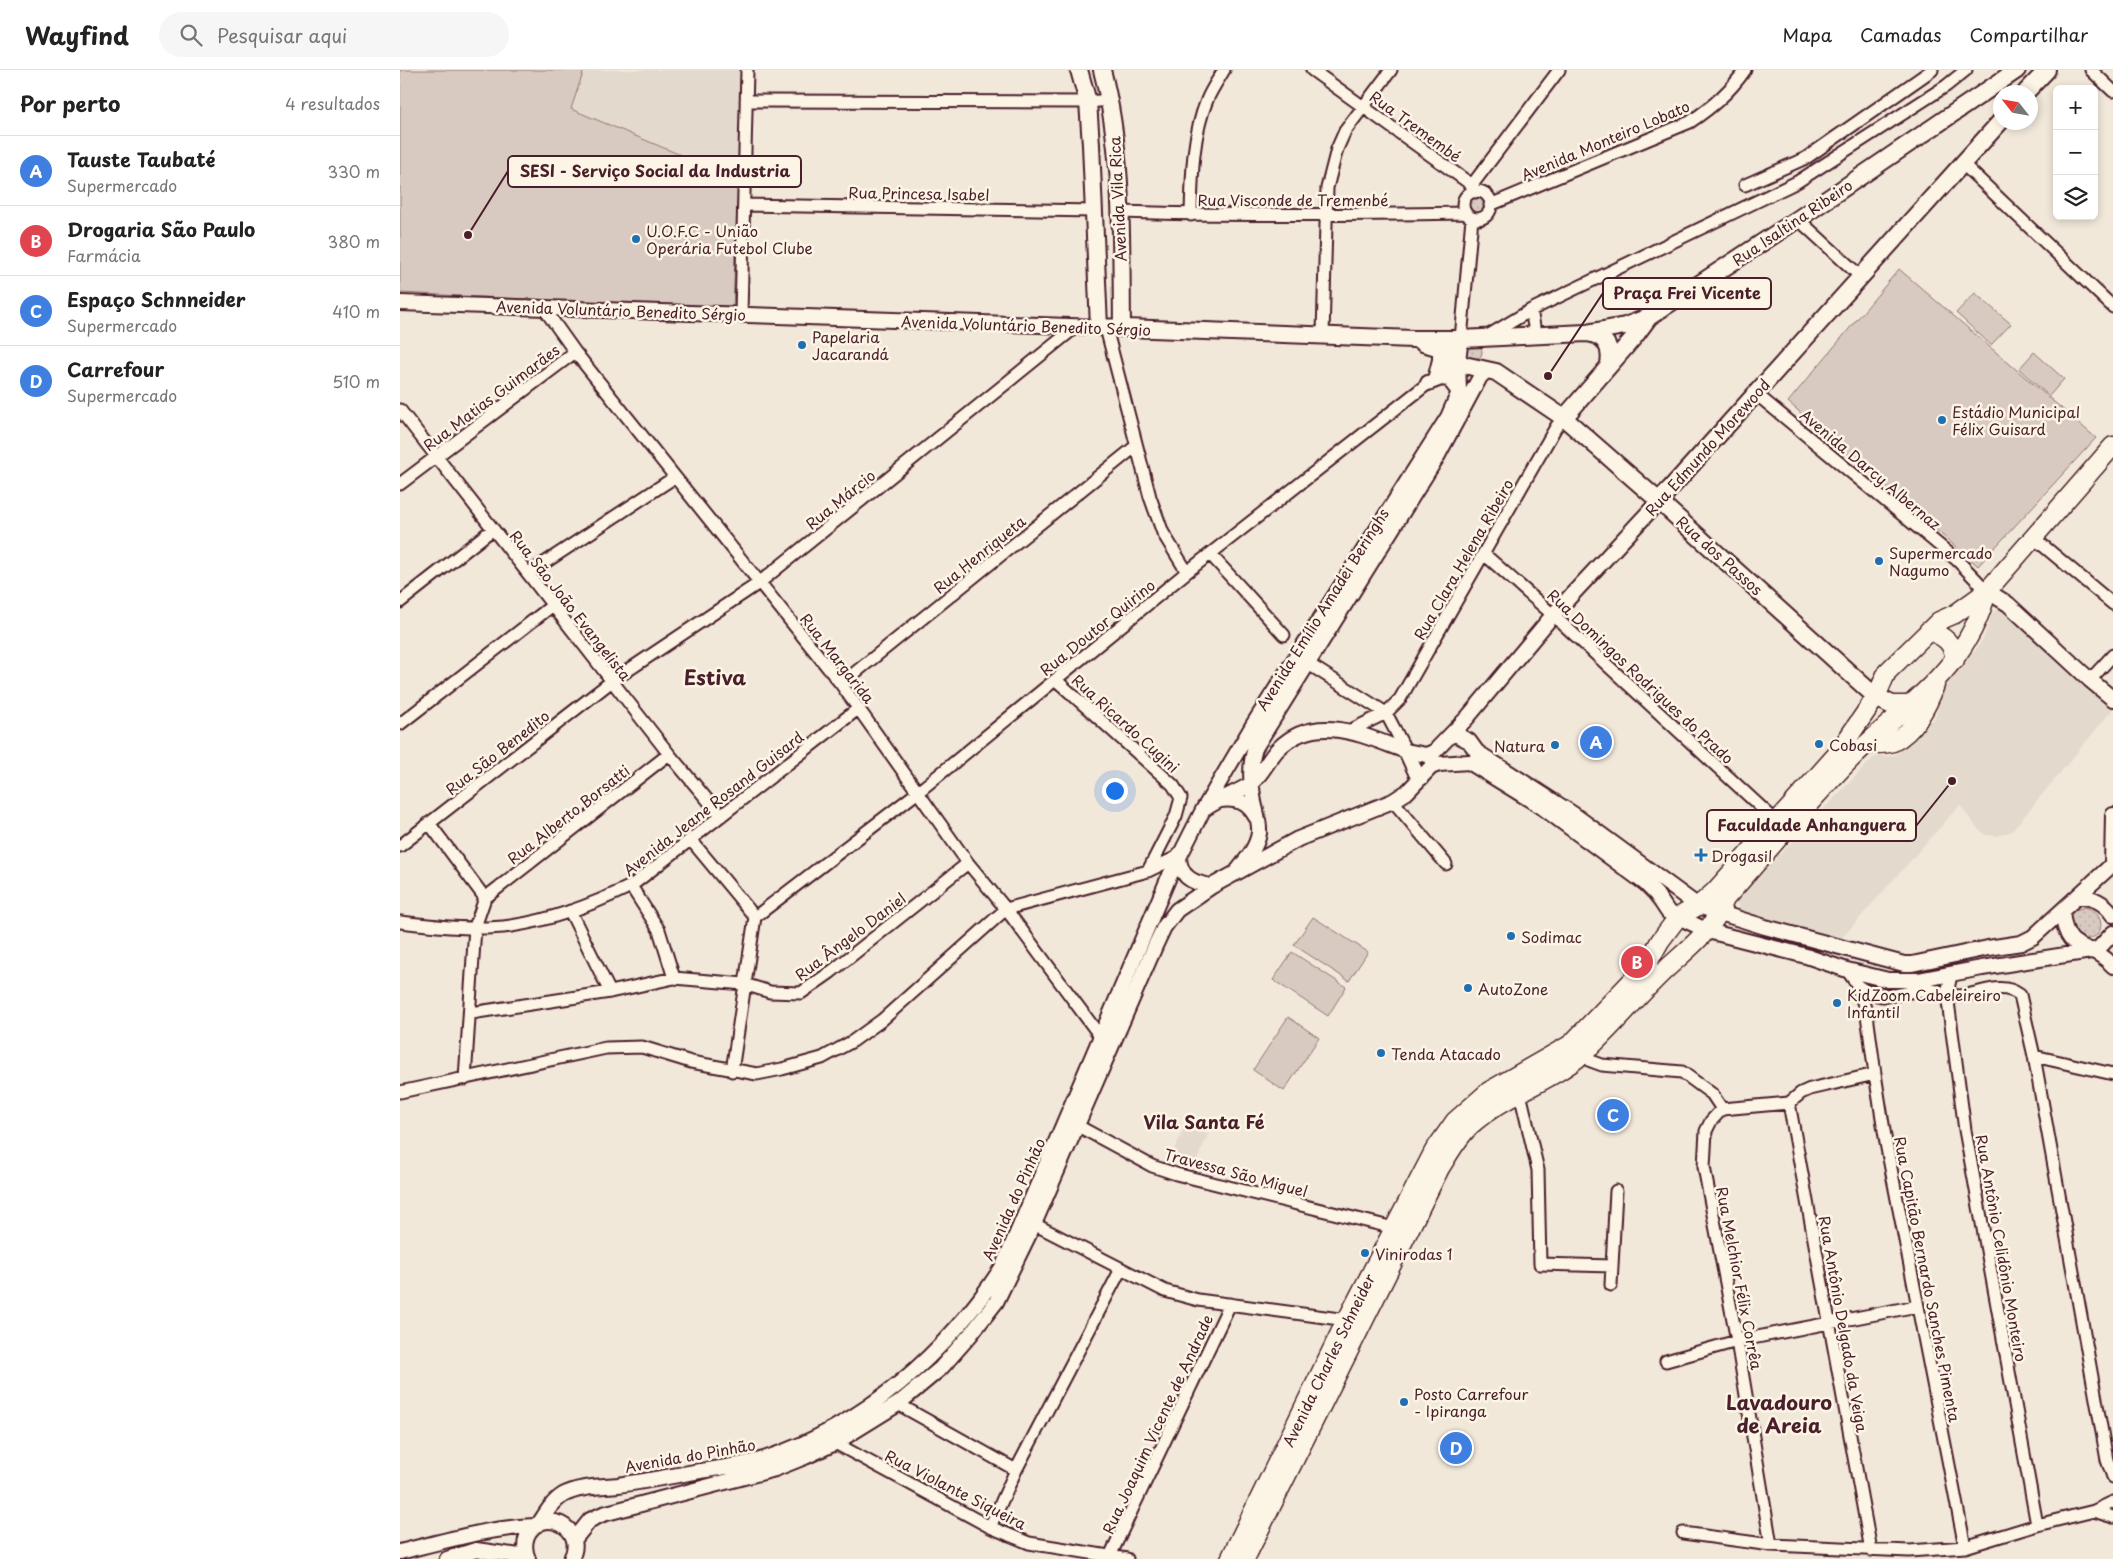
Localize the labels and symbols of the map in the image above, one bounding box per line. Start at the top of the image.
street label: Rua Tremembé [1365,85,1467,167]
north arrow [1993,85,2038,130]
street label: Avenida Monteiro Lobato [1517,94,1693,186]
street label: Avenida Vila Rica [1102,135,1132,262]
callout: SESI - Serviço Social da Industria [508,156,801,187]
text: SESI - Serviço Social da Industria [520,158,790,182]
street label: Rua Isaltina Ribeiro [1727,173,1857,271]
street label: Rua Princesa Isabel [848,180,990,206]
street label: Rua Visconde de Tremenbé [1198,188,1389,211]
place label: U.O.F.C - União Operária Futebol Clube [646,219,813,259]
marker: U.O.F.C - União Operária Futebol Clube [630,233,642,245]
callout: Praça Frei Vicente [1603,278,1771,309]
text: Praça Frei Vicente [1613,280,1761,304]
street label: Avenida Voluntário Benedito Sérgio [496,294,746,326]
street label: Avenida Voluntário Benedito Sérgio [901,309,1151,341]
place label: Papelaria Jacarandá [812,325,890,365]
street label: Rua Matias Guimarães [418,338,564,456]
marker: Papelaria Jacarandá [796,339,808,351]
street label: Rua Edmundo Morewood [1639,373,1775,521]
place label: Estádio Municipal Félix Guisard [1952,400,2080,440]
street label: Avenida Darcy Albernaz [1796,403,1946,535]
marker: Estádio Municipal Félix Guisard [1936,414,1948,426]
street label: Rua Márcio [800,464,880,534]
street label: Rua Clara Helena Ribeiro [1407,474,1519,644]
street label: Avenida Emílio Amadei Beringhs [1250,503,1394,715]
street label: Rua Henriqueta [928,509,1031,598]
street label: Rua dos Passos [1672,510,1768,600]
street label: Rua São João Evangelista [505,525,638,686]
place label: Supermercado Nagumo [1889,541,1992,581]
marker: Supermercado Nagumo [1873,555,1885,567]
street label: Rua Doutor Quirino [1035,573,1159,681]
street label: Rua Domingos Rodrigues do Prado [1543,583,1739,769]
street label: Rua Margarida [795,608,881,708]
district label: Estiva [684,662,746,692]
street label: Rua Ricardo Cugini [1067,668,1185,778]
street label: Rua São Benedito [440,704,554,800]
pin: A [1580,723,1612,761]
street label: Avenida Jeane Rosand Guisard [618,725,808,881]
place label: Cobasi [1829,733,1877,756]
place label: Natura [1494,734,1546,757]
marker: Cobasi [1813,738,1825,750]
marker: Natura [1549,739,1561,751]
street label: Rua Alberto Borsatti [502,759,634,869]
your location [1102,778,1128,804]
callout: Faculdade Anhanguera [1707,810,1916,841]
text: Faculdade Anhanguera [1717,812,1907,836]
place label: Drogasil [1711,844,1772,867]
marker: Drogasil [1695,849,1707,861]
street label: Rua Ângelo Daniel [790,887,910,985]
place label: Sodimac [1521,925,1582,948]
marker: Sodimac [1505,930,1517,942]
pin: B [1621,943,1653,981]
place label: AutoZone [1478,977,1548,1000]
marker: AutoZone [1462,982,1474,994]
place label: KidZoom Cabeleireiro Infantil [1847,983,2001,1023]
marker: KidZoom Cabeleireiro Infantil [1831,997,1843,1009]
place label: Tenda Atacado [1391,1042,1501,1065]
marker: Tenda Atacado [1375,1047,1387,1059]
pin: C [1597,1096,1629,1134]
district label: Vila Santa Fé [1143,1108,1265,1135]
street label: Rua Antônio Celidônio Monteiro [1971,1133,2033,1363]
street label: Avenida do Pinhão [976,1134,1050,1264]
street label: Rua Capitão Bernardo Sanches Pimenta [1889,1134,1967,1424]
street label: Travessa São Miguel [1162,1142,1310,1202]
street label: Rua Melchior Félix Corrêa [1711,1185,1769,1372]
street label: Rua Antônio Delgado da Veiga [1814,1214,1874,1435]
place label: Vinirodas 1 [1375,1242,1452,1265]
marker: Vinirodas 1 [1359,1247,1371,1259]
street label: Avenida Charles Schneider [1276,1269,1380,1450]
street label: Rua Joaquim Vicente de Andrade [1096,1310,1218,1538]
place label: Posto Carrefour - Ipiranga [1414,1382,1528,1422]
district label: Lavadouro de Areia [1726,1387,1832,1440]
marker: Posto Carrefour - Ipiranga [1398,1396,1410,1408]
pin: D [1440,1429,1472,1467]
street label: Avenida do Pinhão [623,1432,757,1478]
street label: Rua Violante Siqueira [881,1443,1031,1535]

